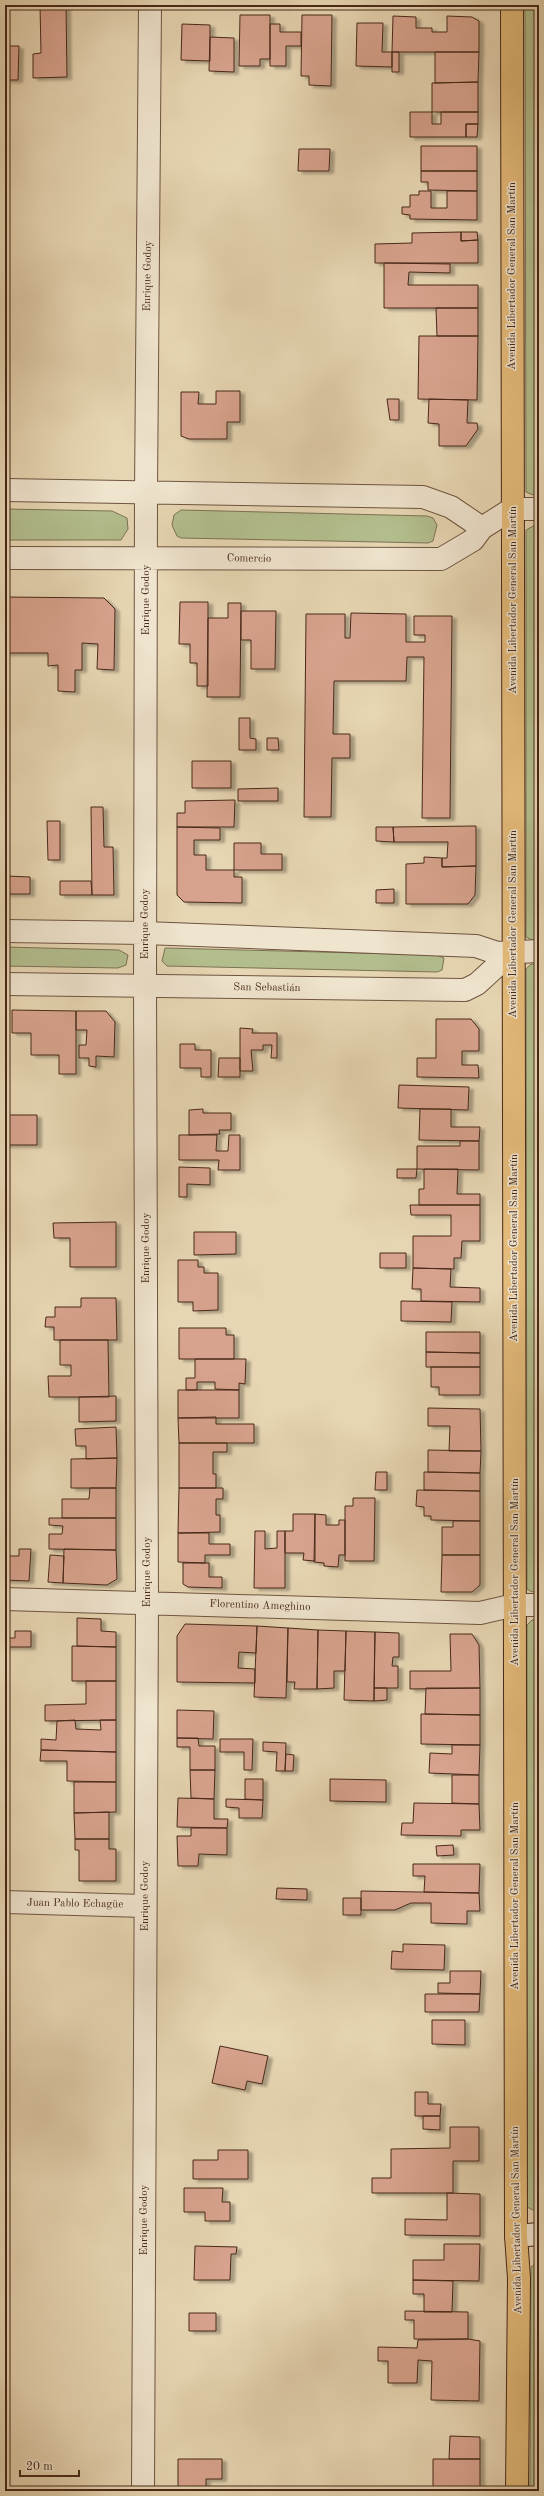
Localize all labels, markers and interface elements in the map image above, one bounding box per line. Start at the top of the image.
street label: Avenida Libertador General San Martín [507,182,518,370]
street label: Enrique Godoy [142,240,154,312]
street label: Avenida Libertador General San Martín [508,506,519,694]
street label: Comercio [227,553,271,565]
street label: Enrique Godoy [141,564,152,635]
street label: Avenida Libertador General San Martín [508,830,519,1018]
street label: Enrique Godoy [140,888,151,959]
street label: San Sebastián [233,982,301,994]
street label: Avenida Libertador General San Martín [509,1154,520,1342]
street label: Enrique Godoy [141,1212,152,1283]
street label: Avenida Libertador General San Martín [510,1478,521,1666]
street label: Enrique Godoy [142,1536,153,1607]
street label: Florentino Ameghino [209,1599,311,1613]
street label: Avenida Libertador General San Martín [510,1802,521,1990]
street label: Enrique Godoy [140,1860,151,1931]
street label: Juan Pablo Echagüe [27,1898,123,1910]
street label: Avenida Libertador General San Martín [510,2126,524,2314]
street label: Enrique Godoy [139,2184,150,2255]
scale bar [20,2452,79,2478]
text: 20 m [26,2461,53,2473]

